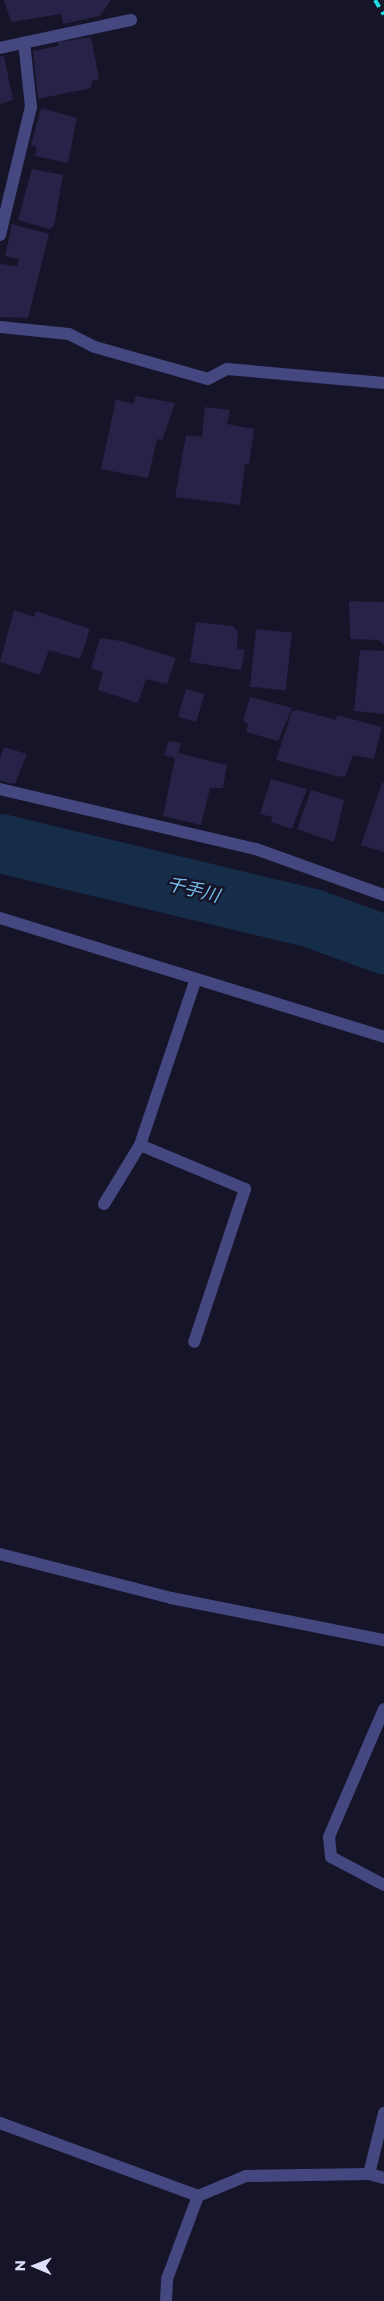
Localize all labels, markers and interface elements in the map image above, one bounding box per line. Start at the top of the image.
water label: 千手川 [164,873,222,907]
north arrow [10,2241,60,2291]
text: N [11,2260,29,2272]

